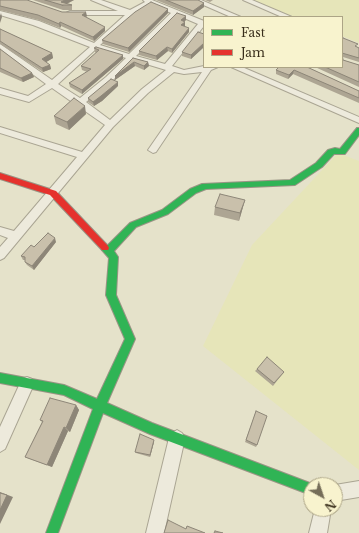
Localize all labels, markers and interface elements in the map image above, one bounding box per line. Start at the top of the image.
legend [203,16,343,68]
text: Fast [241,25,265,40]
text: Jam [241,45,265,60]
north arrow [303,477,343,517]
text: N [322,497,339,514]

